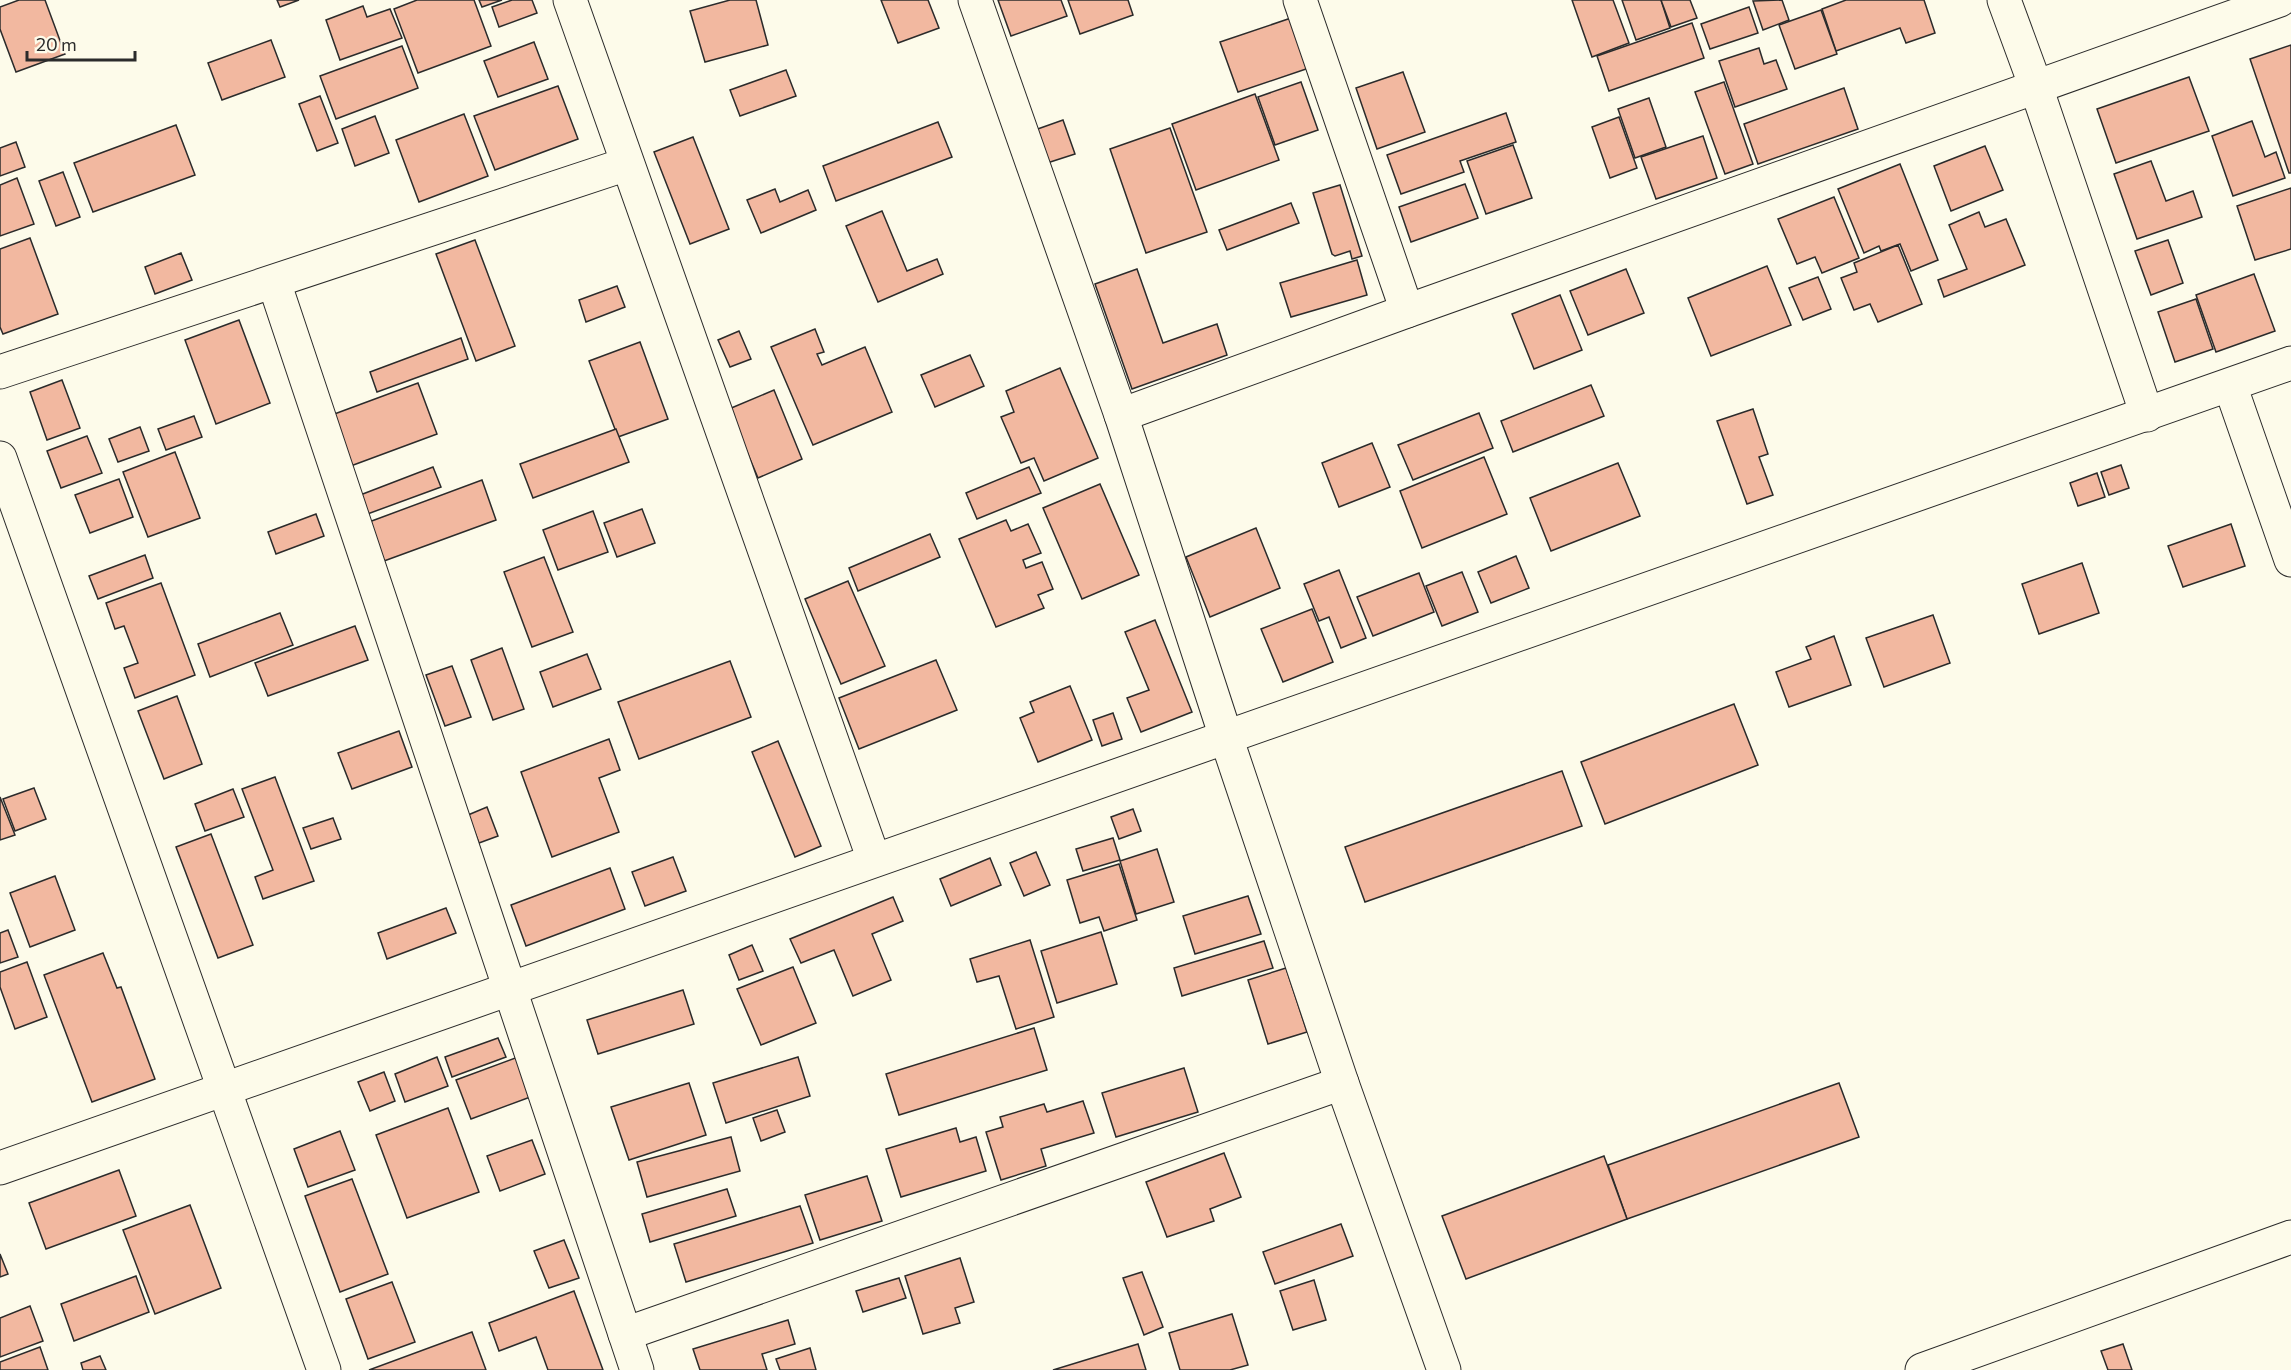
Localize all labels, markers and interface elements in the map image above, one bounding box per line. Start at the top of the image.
scale bar [27,24,135,62]
text: 20 m [36,33,77,55]

